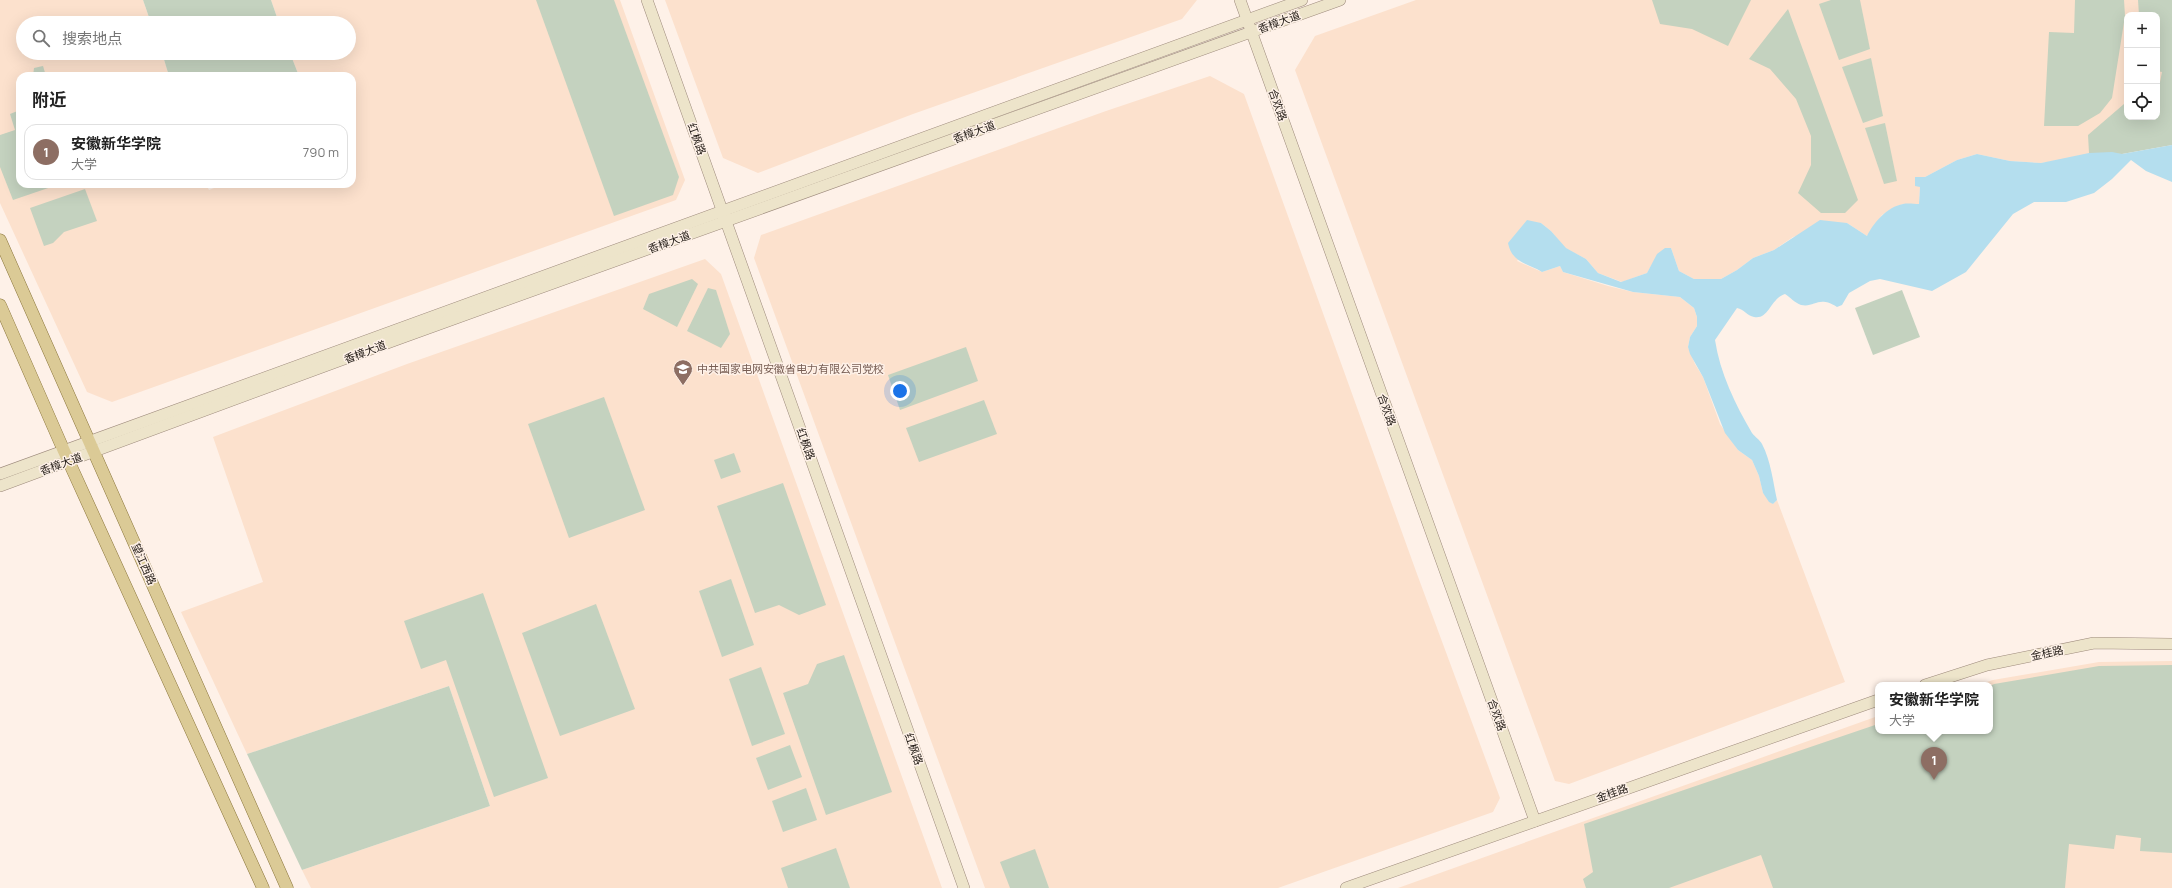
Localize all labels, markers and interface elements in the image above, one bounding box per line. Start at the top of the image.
street label: 香樟大道 [1256,7,1302,36]
map controls [2124,12,2160,120]
button: + [2124,12,2160,48]
search box [16,16,356,60]
icon: search [30,27,52,49]
text: 搜索地点 [62,28,122,49]
button: − [2124,48,2160,84]
button: locate [2124,84,2160,120]
street label: 合欢路 [1266,87,1291,123]
text: 附近 [32,88,66,111]
street label: 香樟大道 [951,117,997,146]
street label: 红枫路 [685,121,710,157]
text: 安徽新华学院 [71,133,161,154]
text: 1 [43,143,49,161]
text: 790 m [303,143,339,161]
text: 大学 [71,155,97,173]
street label: 香樟大道 [646,227,692,256]
street label: 香樟大道 [342,337,388,366]
school or university icon: 中共国家电网安徽省电力有限公司党校 [672,358,694,386]
place label: 中共国家电网安徽省电力有限公司党校 [697,361,884,376]
your location [890,381,910,401]
street label: 合欢路 [1375,392,1400,428]
street label: 红枫路 [794,426,819,462]
street label: 香樟大道 [38,449,84,478]
street label: 望江西路 [129,541,160,587]
street label: 金桂路 [2029,642,2065,663]
popup [1875,682,1993,734]
text: 安徽新华学院 [1889,689,1979,710]
street label: 合欢路 [1485,697,1510,733]
text: 大学 [1889,711,1915,729]
street label: 红枫路 [902,731,927,767]
pin: 1 [1921,747,1947,780]
street label: 金桂路 [1594,780,1630,805]

